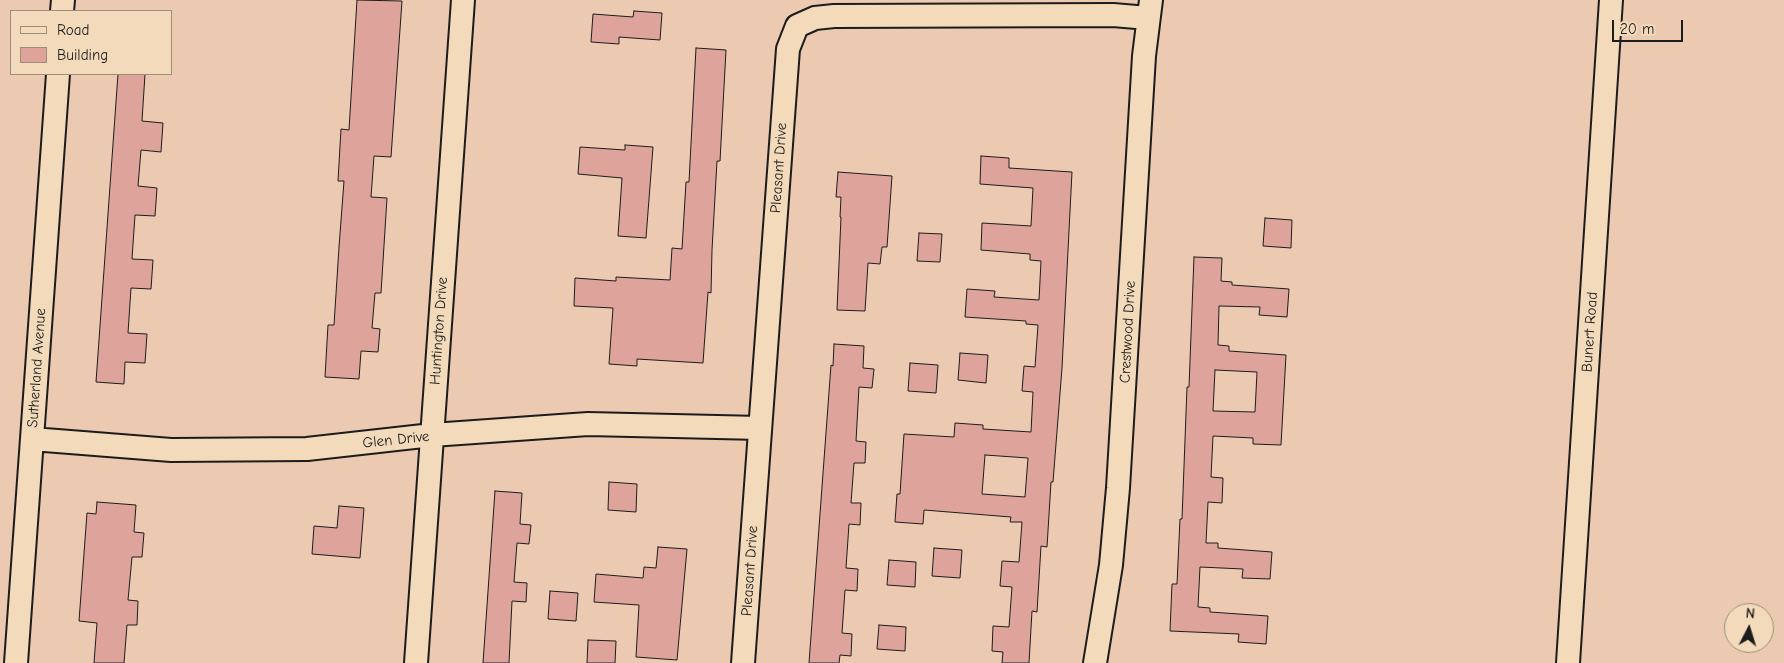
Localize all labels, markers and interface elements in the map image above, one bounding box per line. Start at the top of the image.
legend [10,10,172,75]
scale bar [1614,10,1685,42]
text: 20 m [1620,20,1654,38]
text: Road [57,21,89,39]
text: Building [57,46,108,64]
street label: Pleasant Drive [767,122,791,214]
street label: Huntington Drive [426,276,452,386]
street label: Crestwood Drive [1116,280,1140,384]
street label: Bunert Road [1578,291,1602,373]
street label: Sutherland Avenue [24,308,50,428]
street label: Glen Drive [362,428,430,452]
street label: Pleasant Drive [738,525,762,617]
north arrow [1724,603,1774,653]
text: N [1745,605,1756,622]

